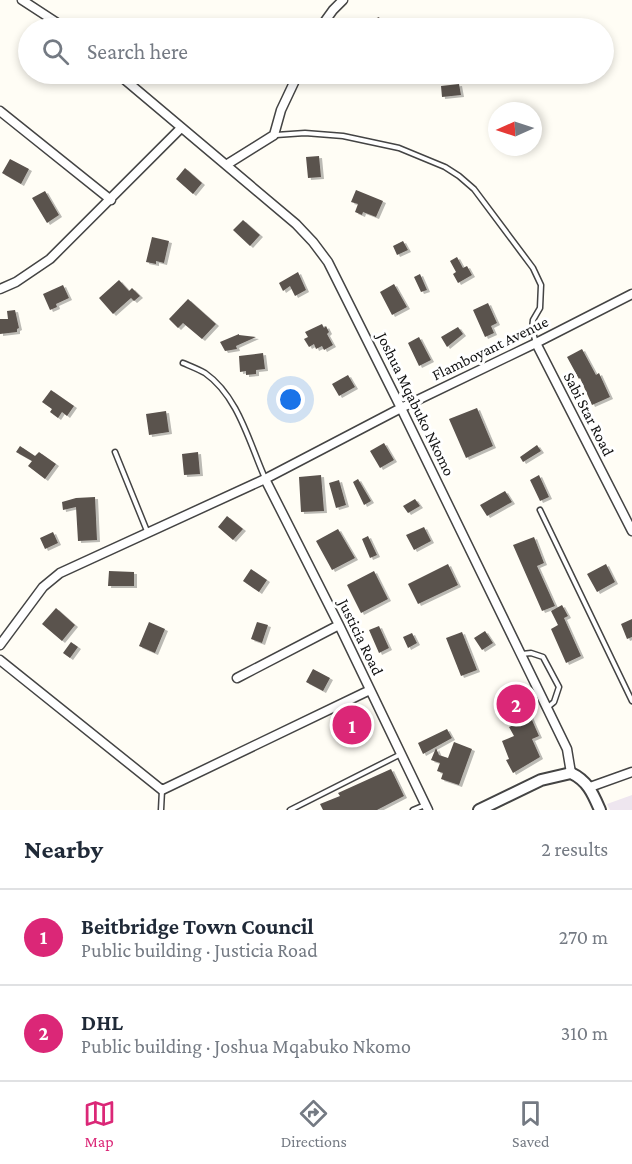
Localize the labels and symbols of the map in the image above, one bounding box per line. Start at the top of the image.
north arrow [488,102,542,156]
street label: Flamboyant Avenue [429,312,551,384]
street label: Joshua Mqabuko Nkomo [372,328,458,479]
street label: Sabi Star Road [561,369,618,459]
your location [276,385,305,414]
street label: Justicia Road [333,594,387,679]
pin: 2 [496,682,536,726]
pin: 1 [332,702,372,748]

